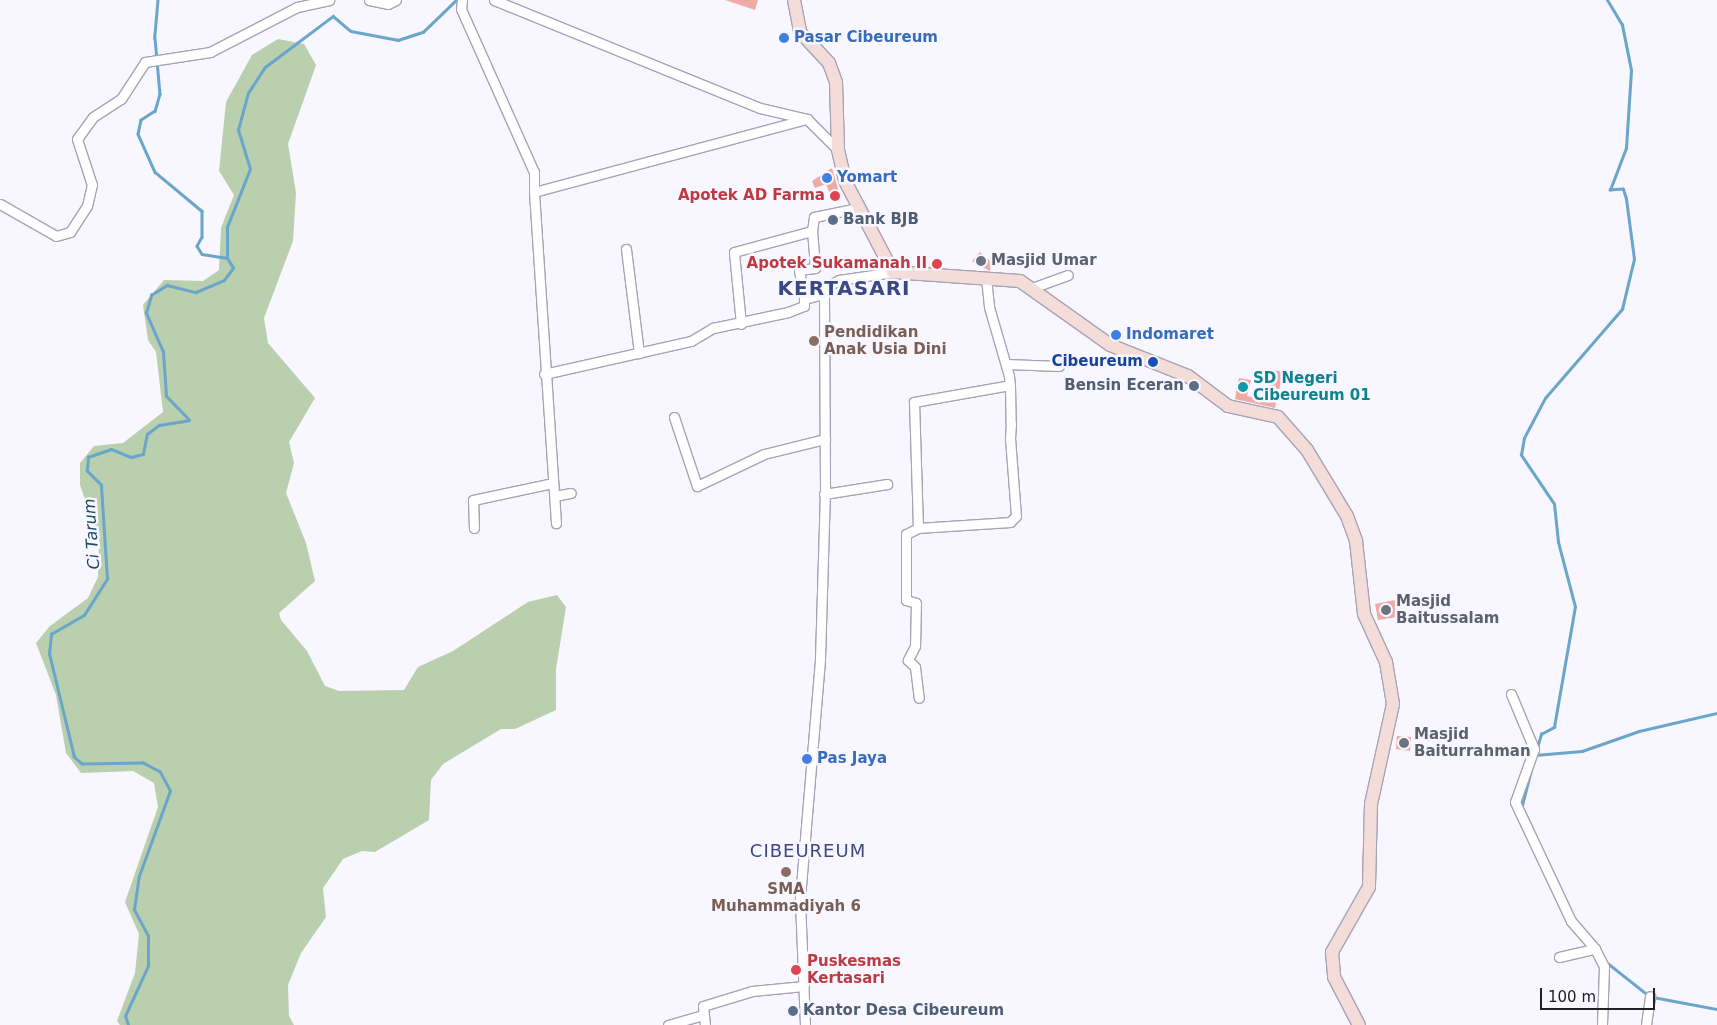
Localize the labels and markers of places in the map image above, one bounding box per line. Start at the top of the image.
place label: Pasar Cibeureum [794,29,938,47]
marker: Pasar Cibeureum [778,32,790,44]
place label: Yomart [837,169,897,187]
marker: Yomart [821,172,833,184]
place label: Apotek AD Farma [678,187,825,205]
marker: Apotek AD Farma [829,190,841,202]
place label: Bank BJB [843,211,919,229]
marker: Bank BJB [827,214,839,226]
place label: Masjid Umar [991,252,1097,270]
place label: Apotek Sukamanah II [747,255,927,273]
marker: Masjid Umar [975,255,987,267]
marker: Apotek Sukamanah II [931,258,943,270]
place label: Pendidikan Anak Usia Dini [824,323,947,358]
place label: Indomaret [1126,326,1214,344]
marker: Indomaret [1110,329,1122,341]
marker: Pendidikan Anak Usia Dini [808,335,820,347]
place label: Cibeureum [1051,353,1143,371]
marker: Cibeureum [1147,356,1159,368]
place label: SD Negeri Cibeureum 01 [1253,369,1371,404]
place label: Bensin Eceran [1064,377,1184,395]
marker: Bensin Eceran [1188,380,1200,392]
marker: SD Negeri Cibeureum 01 [1237,381,1249,393]
place label: Masjid Baitussalam [1396,592,1499,627]
marker: Masjid Baitussalam [1380,604,1392,616]
place label: Masjid Baiturrahman [1414,725,1531,760]
marker: Masjid Baiturrahman [1398,737,1410,749]
place label: Pas Jaya [817,750,887,768]
marker: Pas Jaya [801,753,813,765]
marker: SMA Muhammadiyah 6 [780,866,792,878]
place label: SMA Muhammadiyah 6 [711,880,861,915]
place label: Puskesmas Kertasari [807,952,901,987]
marker: Puskesmas Kertasari [789,963,803,977]
place label: Kantor Desa Cibeureum [803,1002,1004,1020]
marker: Kantor Desa Cibeureum [787,1005,799,1017]

